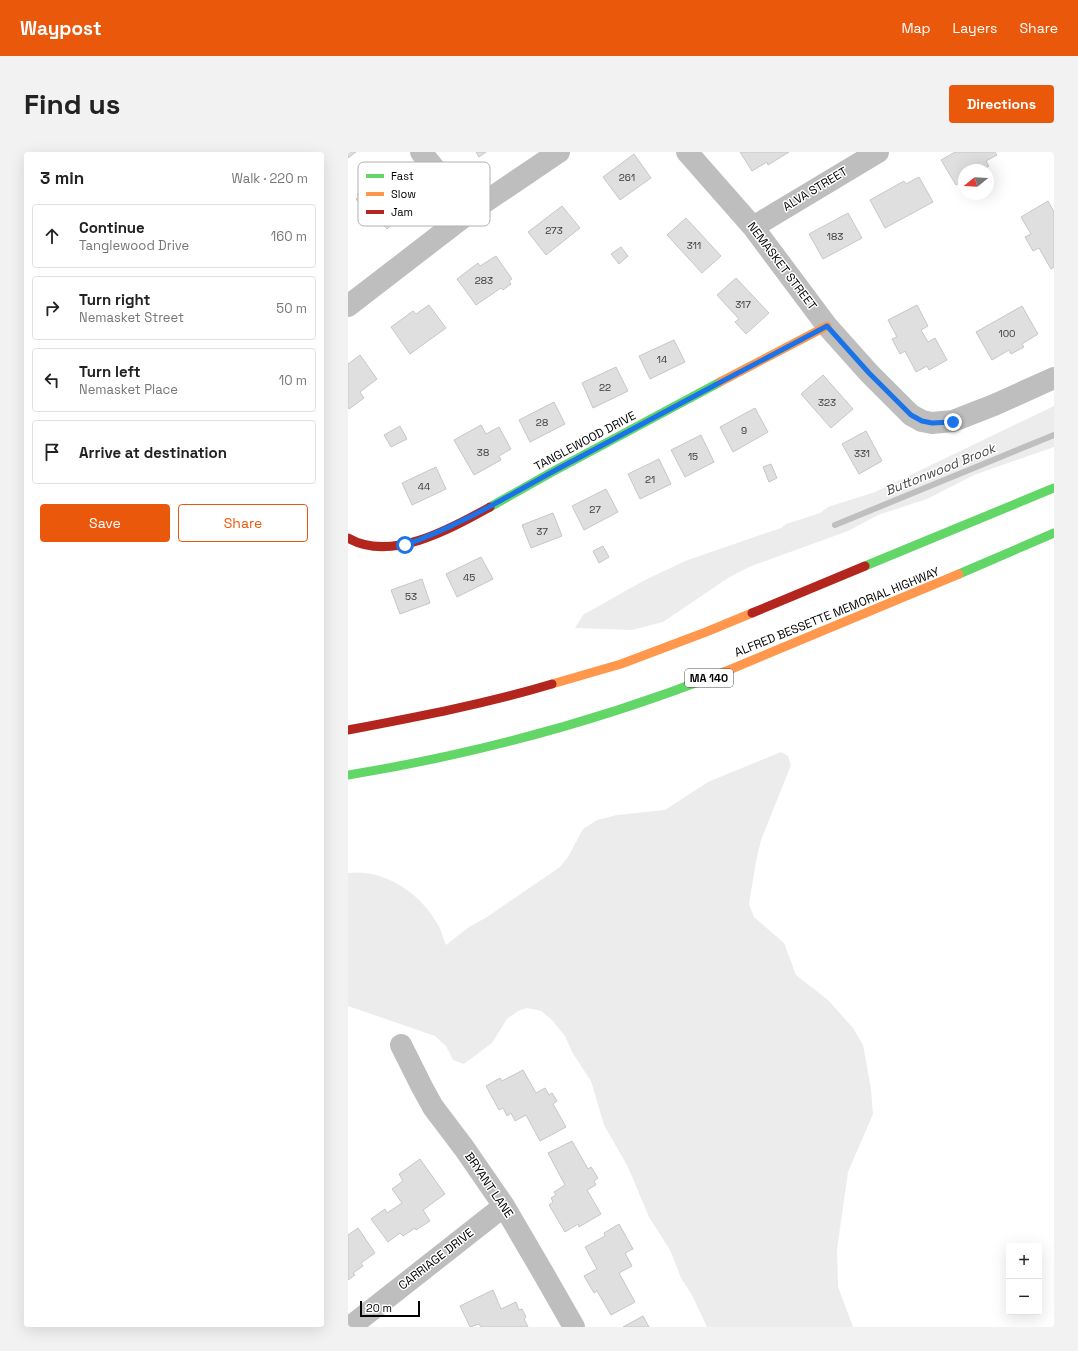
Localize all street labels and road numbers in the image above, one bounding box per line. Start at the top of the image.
street label: ALVA STREET [780,163,850,215]
street label: NEMASKET STREET [744,219,820,313]
street label: TANGLEWOOD DRIVE [531,407,639,475]
street label: ALFRED BESSETTE MEMORIAL HIGHWAY [732,563,942,661]
road number: MA 140 [685,669,733,687]
street label: BRYANT LANE [461,1149,517,1221]
street label: CARRIAGE DRIVE [395,1225,477,1293]

